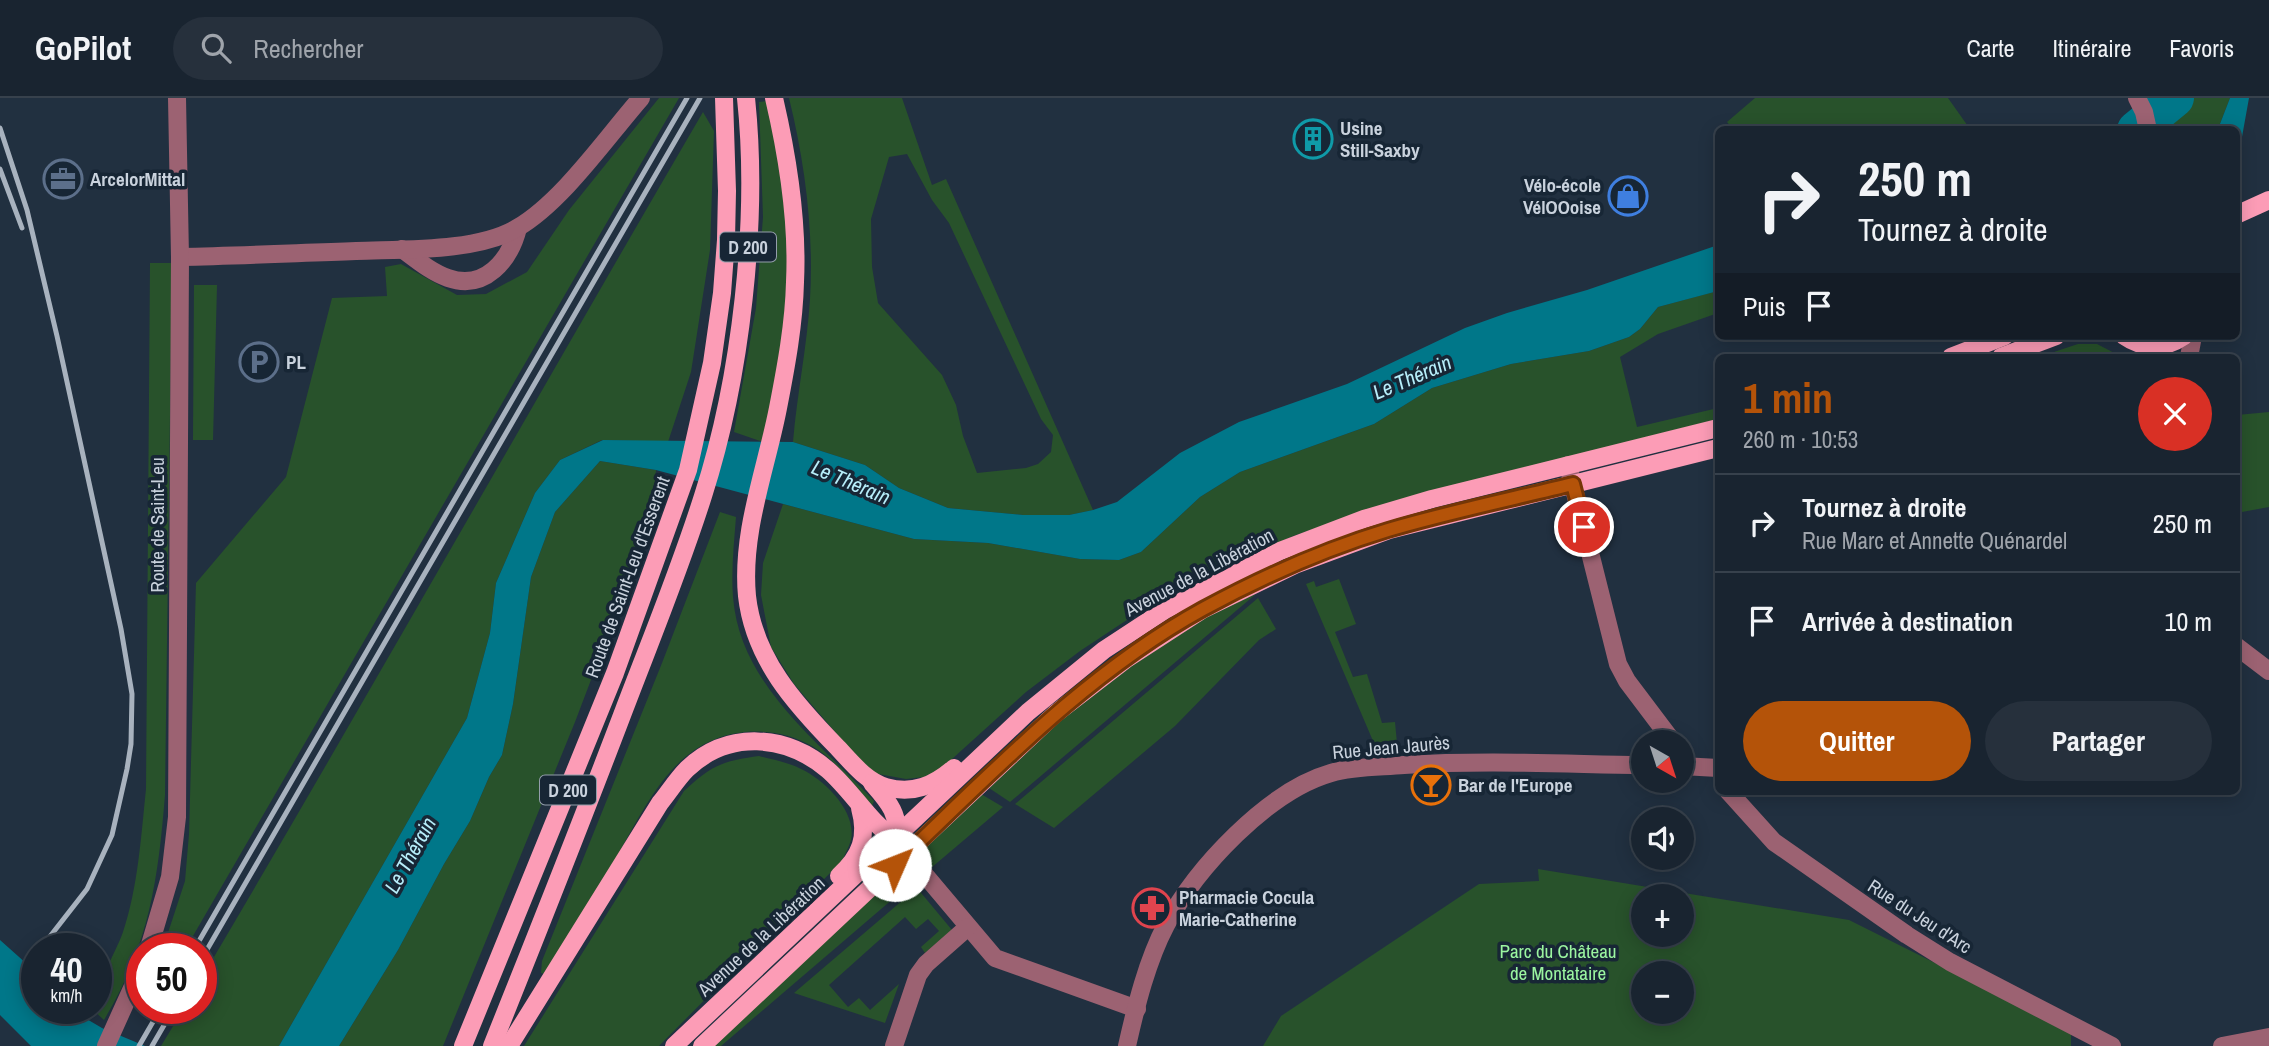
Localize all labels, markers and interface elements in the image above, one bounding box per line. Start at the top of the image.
search box [173,17,663,80]
text: GoPilot [35,26,131,70]
icon: search [197,29,235,67]
text: Rechercher [253,31,363,66]
text: Carte [1966,32,2015,64]
text: Itinéraire [2053,32,2131,64]
text: Favoris [2169,32,2234,64]
place label: Usine Still-Saxby [1340,115,1420,163]
building icon: Usine Still-Saxby [1292,118,1334,160]
text: 250 m [1858,145,1972,211]
icon: right [1743,154,1834,245]
office icon: ArcelorMittal [42,158,84,200]
place label: ArcelorMittal [90,166,185,192]
place label: Vélo-école VélOOoise [1523,172,1601,220]
shop icon: Vélo-école VélOOoise [1607,175,1649,217]
text: Tournez à droite [1858,208,2048,251]
road number: D 200 [720,232,776,262]
icon: arrive [1800,287,1838,325]
text: Puis [1743,289,1786,324]
parking icon: PL [238,341,280,383]
water label: Le Thérain [1368,347,1456,407]
place label: PL [286,349,306,375]
text: 1 min [1743,370,1833,426]
button: close [2138,377,2212,451]
text: 260 m · 10:53 [1743,424,1858,455]
water label: Le Thérain [807,452,895,512]
street label: Route de Saint-Leu [144,457,170,593]
street label: Route de Saint-Leu d'Esserent [578,472,676,681]
text: Tournez à droite [1802,490,1966,525]
pin [1554,497,1614,557]
icon: right [1743,504,1781,542]
text: 250 m [2153,506,2212,541]
icon: arrive [1565,508,1603,546]
street label: Avenue de la Libération [1119,522,1278,623]
text: Rue Marc et Annette Quénardel [1802,525,2067,556]
icon: arrive [1743,602,1781,640]
text: Arrivée à destination [1802,604,2013,639]
text: 10 m [2165,604,2212,639]
button: Quitter [1743,701,1971,781]
button: Partager [1985,701,2212,781]
street label: Rue Jean Jaurès [1331,729,1451,765]
north arrow [1631,730,1694,793]
map controls [1631,730,1694,1024]
bar icon: Bar de l'Europe [1410,764,1452,806]
place label: Bar de l'Europe [1458,772,1573,798]
road number: D 200 [540,776,596,804]
button: sound [1631,807,1694,870]
water label: Le Thérain [377,812,443,898]
position arrow [858,828,932,902]
street label: Avenue de la Libération [691,870,830,1003]
street label: Rue du Jeu d'Arc [1863,873,1977,959]
place label: Pharmacie Cocula Marie-Catherine [1179,884,1314,932]
button: + [1631,884,1694,947]
pharmacy icon: Pharmacie Cocula Marie-Catherine [1131,887,1173,929]
speed limit sign: 50 [126,933,217,1024]
park label: Parc du Château de Montataire [1500,938,1616,986]
text: 40 [51,946,82,993]
button: − [1631,961,1694,1024]
text: km/h [51,983,83,1008]

